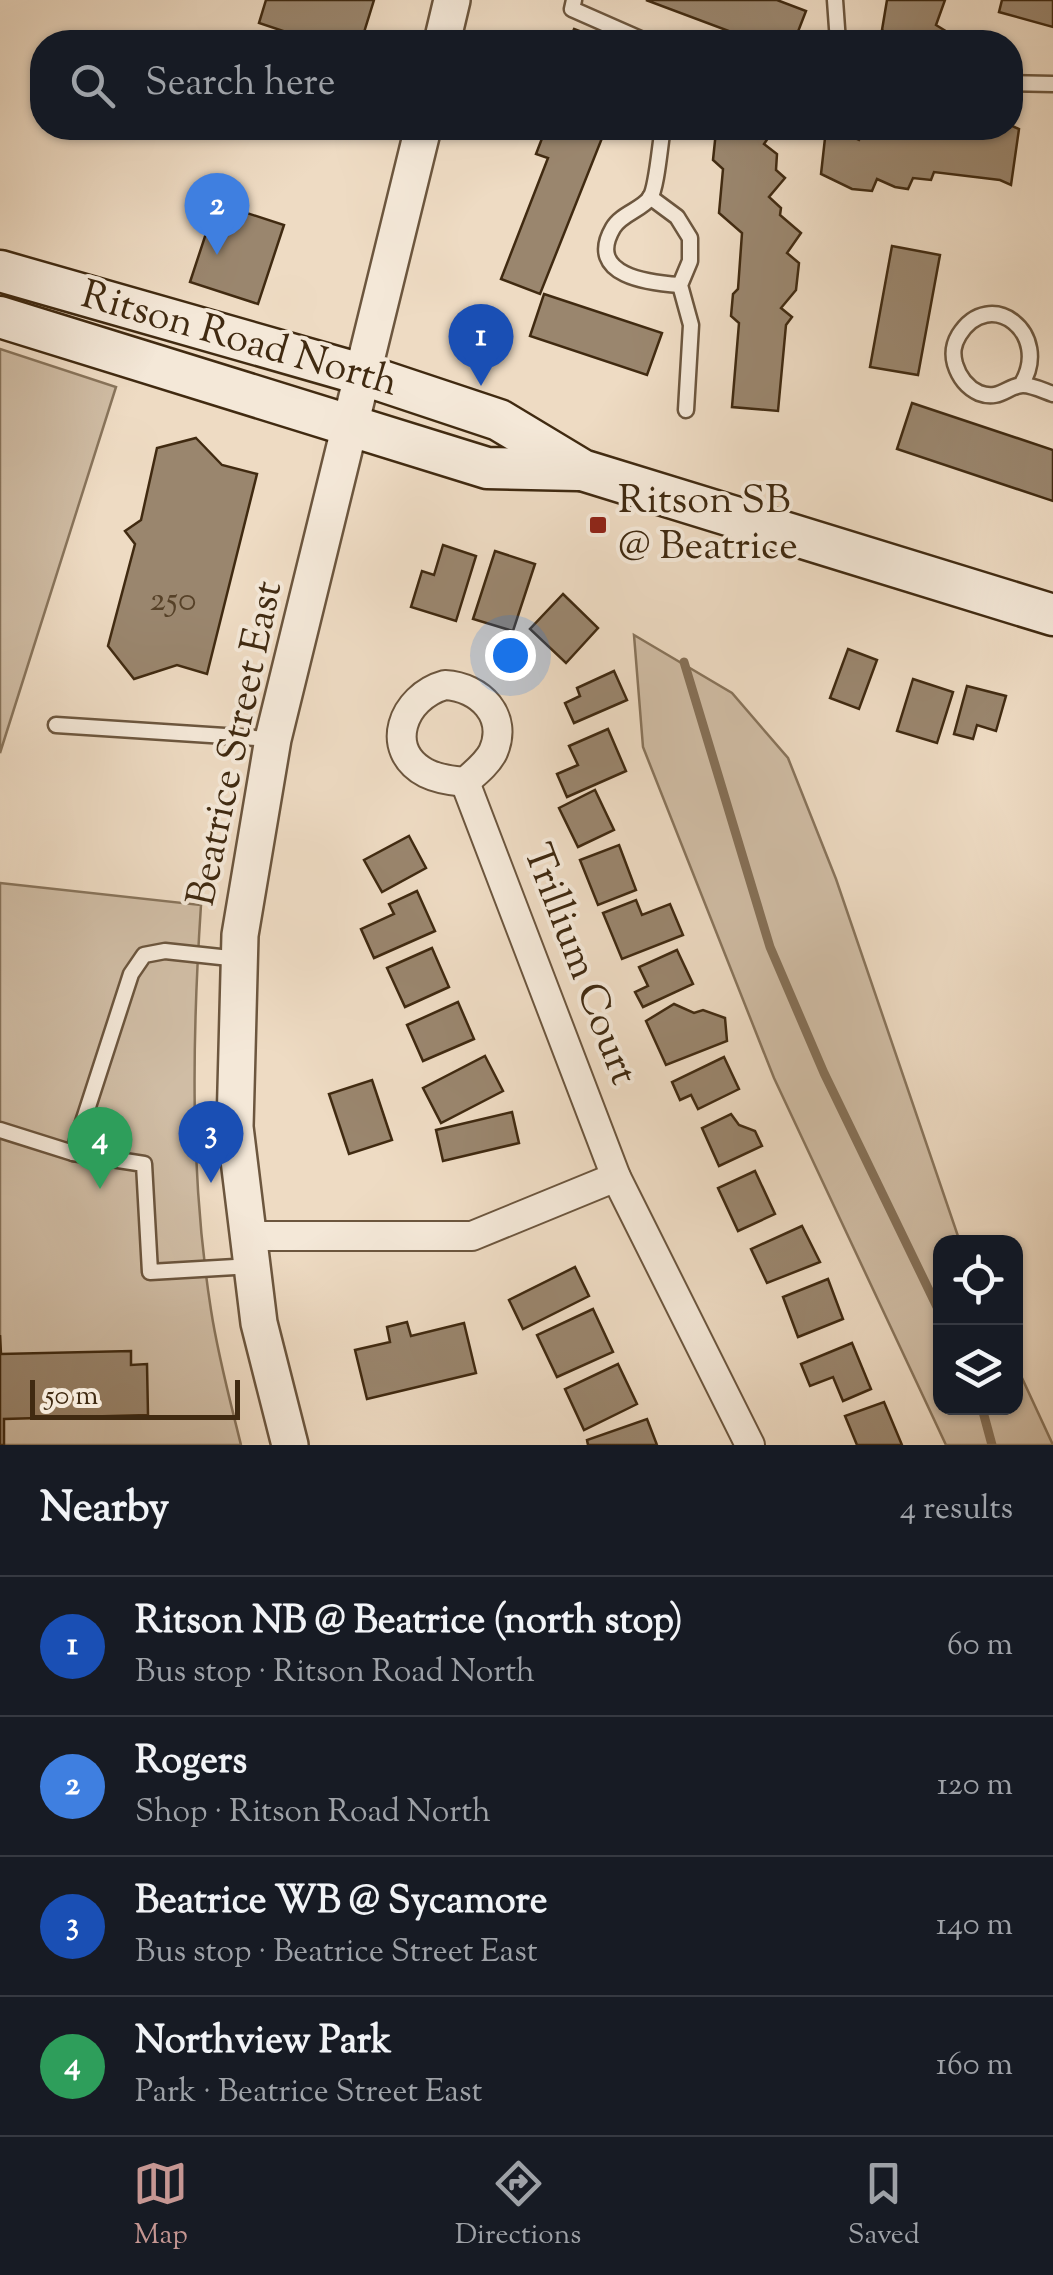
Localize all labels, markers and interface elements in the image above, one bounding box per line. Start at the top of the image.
search box [30,30,1023,140]
icon: search [65,58,120,113]
text: Search here [145,58,336,112]
pin: 2 [184,172,250,255]
street label: Ritson Road North [74,269,404,413]
pin: 1 [448,304,514,386]
place label: Ritson SB @ Beatrice [618,474,798,577]
marker: Ritson SB @ Beatrice [587,514,609,536]
house number: 250 [150,576,196,627]
street label: Beatrice Street East [175,576,299,912]
your location [485,630,536,681]
street label: Trillium Court [506,836,650,1094]
pin: 3 [178,1100,244,1183]
pin: 4 [68,1106,132,1189]
map controls [933,1235,1023,1415]
button: locate [933,1235,1023,1325]
button: layers [933,1325,1023,1415]
scale bar [30,1375,240,1420]
text: 50 m [45,1377,99,1417]
text: Nearby [40,1480,169,1540]
text: 4 results [900,1487,1013,1533]
text: Ritson NB @ Beatrice (north stop) [135,1596,683,1650]
text: 1 [67,1623,78,1669]
text: 60 m [947,1623,1013,1669]
text: Bus stop · Ritson Road North [135,1650,535,1696]
text: Rogers [135,1736,247,1790]
text: 2 [65,1763,80,1809]
text: 120 m [937,1763,1013,1809]
text: Shop · Ritson Road North [135,1790,491,1836]
text: Beatrice WB @ Sycamore [135,1876,547,1930]
text: 3 [66,1903,79,1949]
text: 140 m [936,1903,1013,1949]
text: Bus stop · Beatrice Street East [135,1930,538,1976]
text: Northview Park [135,2016,392,2070]
text: 4 [64,2043,81,2089]
text: 160 m [936,2043,1013,2089]
text: Park · Beatrice Street East [135,2070,483,2116]
tab: Map [133,2156,188,2256]
tab: Directions [455,2156,581,2256]
tab: Saved [848,2156,920,2256]

